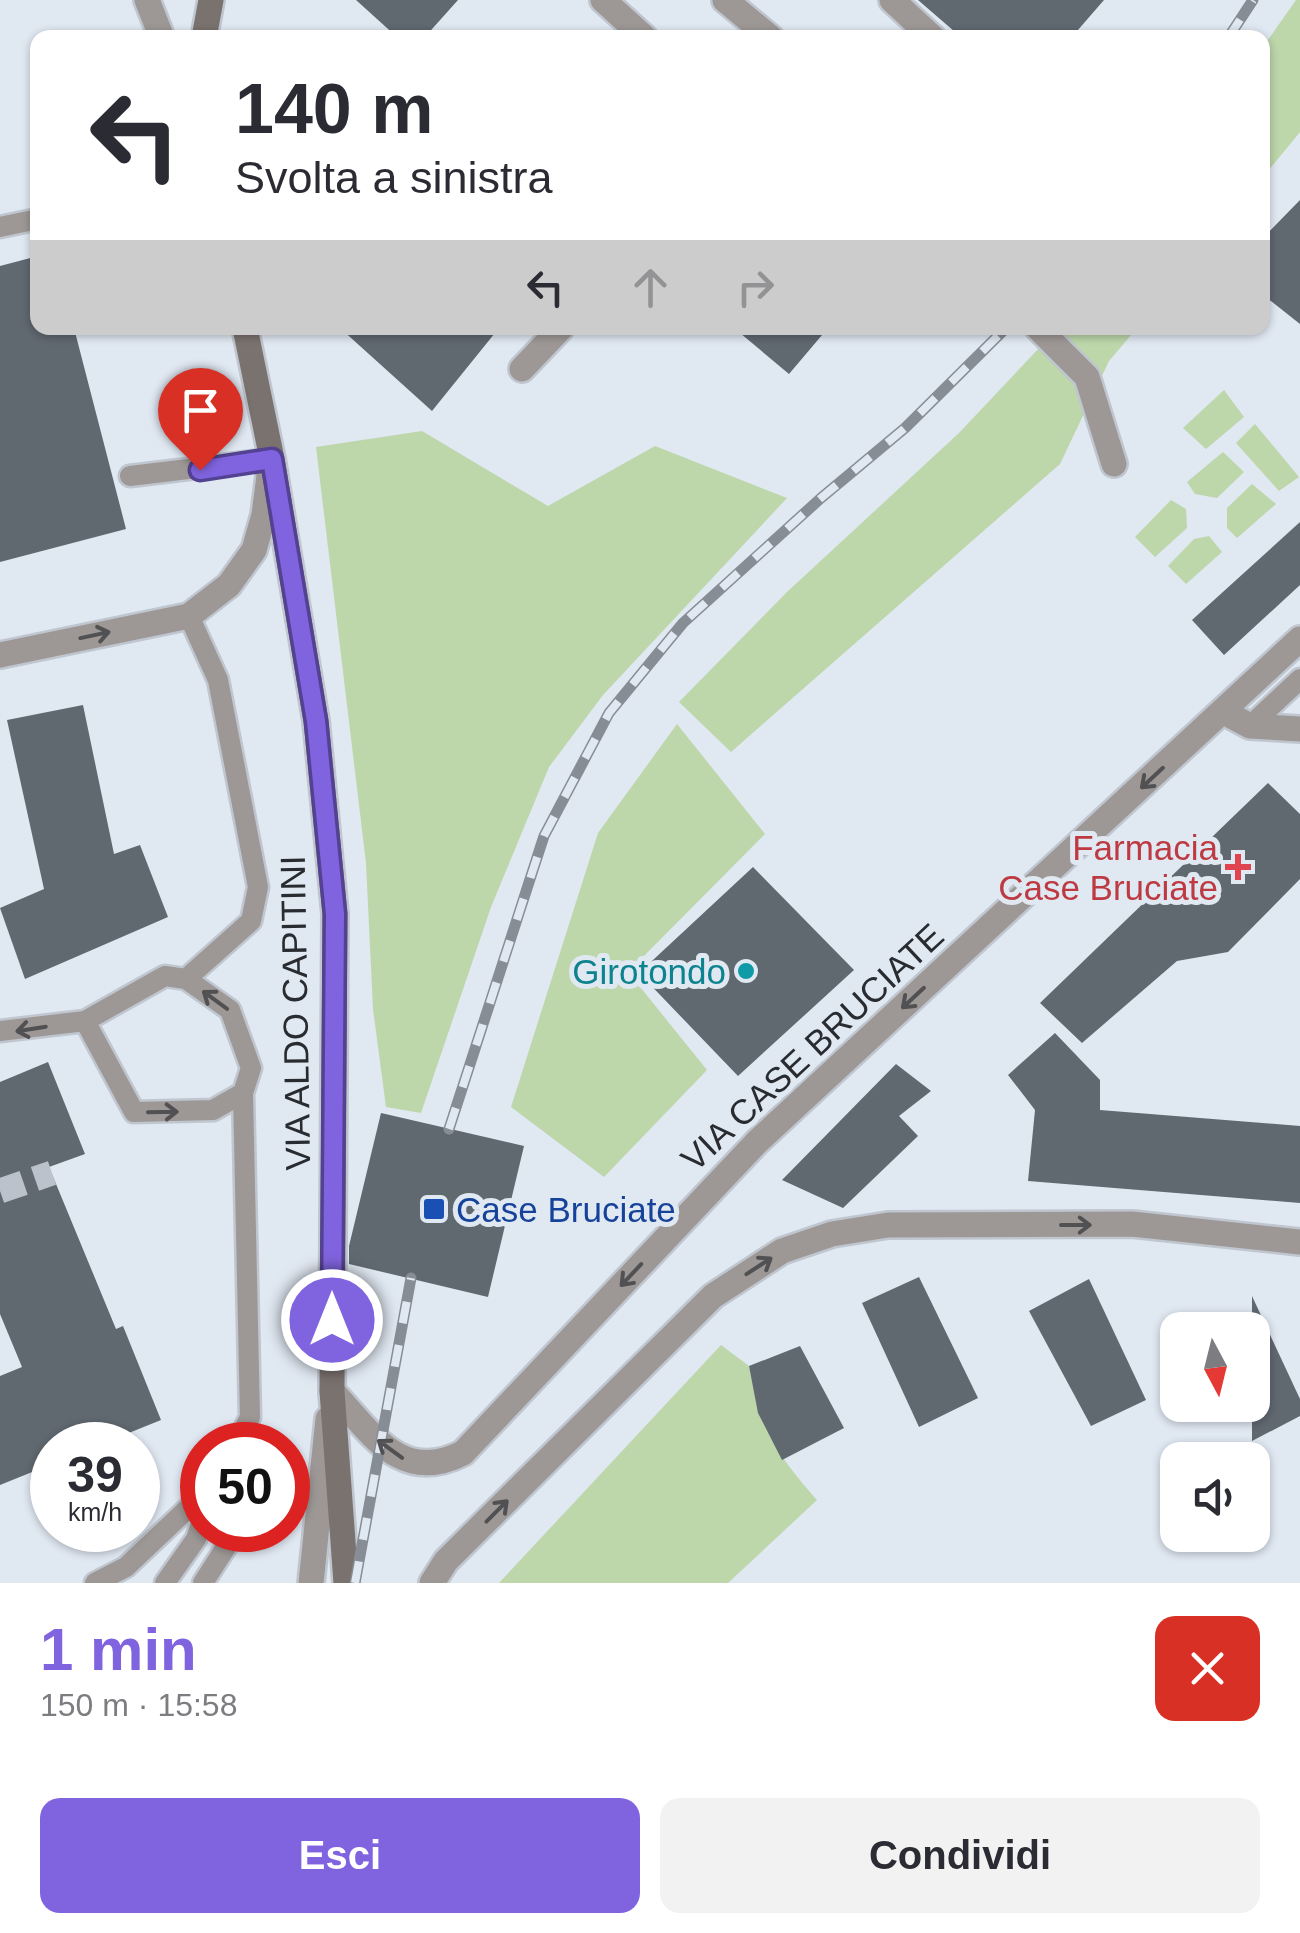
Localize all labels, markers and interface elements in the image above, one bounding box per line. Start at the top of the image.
icon: left [70,70,200,200]
text: 140 m [235,70,433,148]
text: Svolta a sinistra [235,152,553,203]
icon: left [518,260,573,315]
icon: ahead [623,260,678,315]
icon: right [728,260,783,315]
pin [158,368,243,471]
icon: arrive [173,383,228,438]
one-way arrow [79,625,111,644]
one-way arrow [1140,766,1165,789]
place label: Farmacia Case Bruciate [998,828,1219,907]
street label: VIA ALDO CAPITINI [273,855,317,1171]
marker: Farmacia Case Bruciate [1227,856,1249,878]
street label: VIA CASE BRUCIATE [673,916,951,1178]
place label: Girotondo [572,952,726,991]
marker: Girotondo [735,960,757,982]
one-way arrow [901,987,926,1010]
one-way arrow [202,989,229,1010]
one-way arrow [16,1021,48,1039]
one-way arrow [146,1102,179,1122]
place label: Case Bruciate [456,1190,676,1229]
marker: Case Bruciate [421,1196,447,1222]
one-way arrow [1060,1215,1092,1234]
one-way arrow [745,1255,773,1276]
one-way arrow [620,1262,643,1287]
position arrow [280,1268,384,1372]
north arrow [1160,1312,1270,1422]
map controls [1160,1312,1270,1552]
speed limit sign: 50 [180,1422,310,1552]
one-way arrow [376,1439,404,1460]
button: sound [1160,1442,1270,1552]
text: 39 [67,1447,123,1503]
text: km/h [68,1498,122,1526]
one-way arrow [484,1499,509,1524]
text: 1 min [40,1616,197,1683]
button: close [1155,1616,1260,1721]
text: 150 m · 15:58 [40,1687,237,1723]
button: Esci [40,1798,640,1913]
button: Condividi [660,1798,1260,1913]

